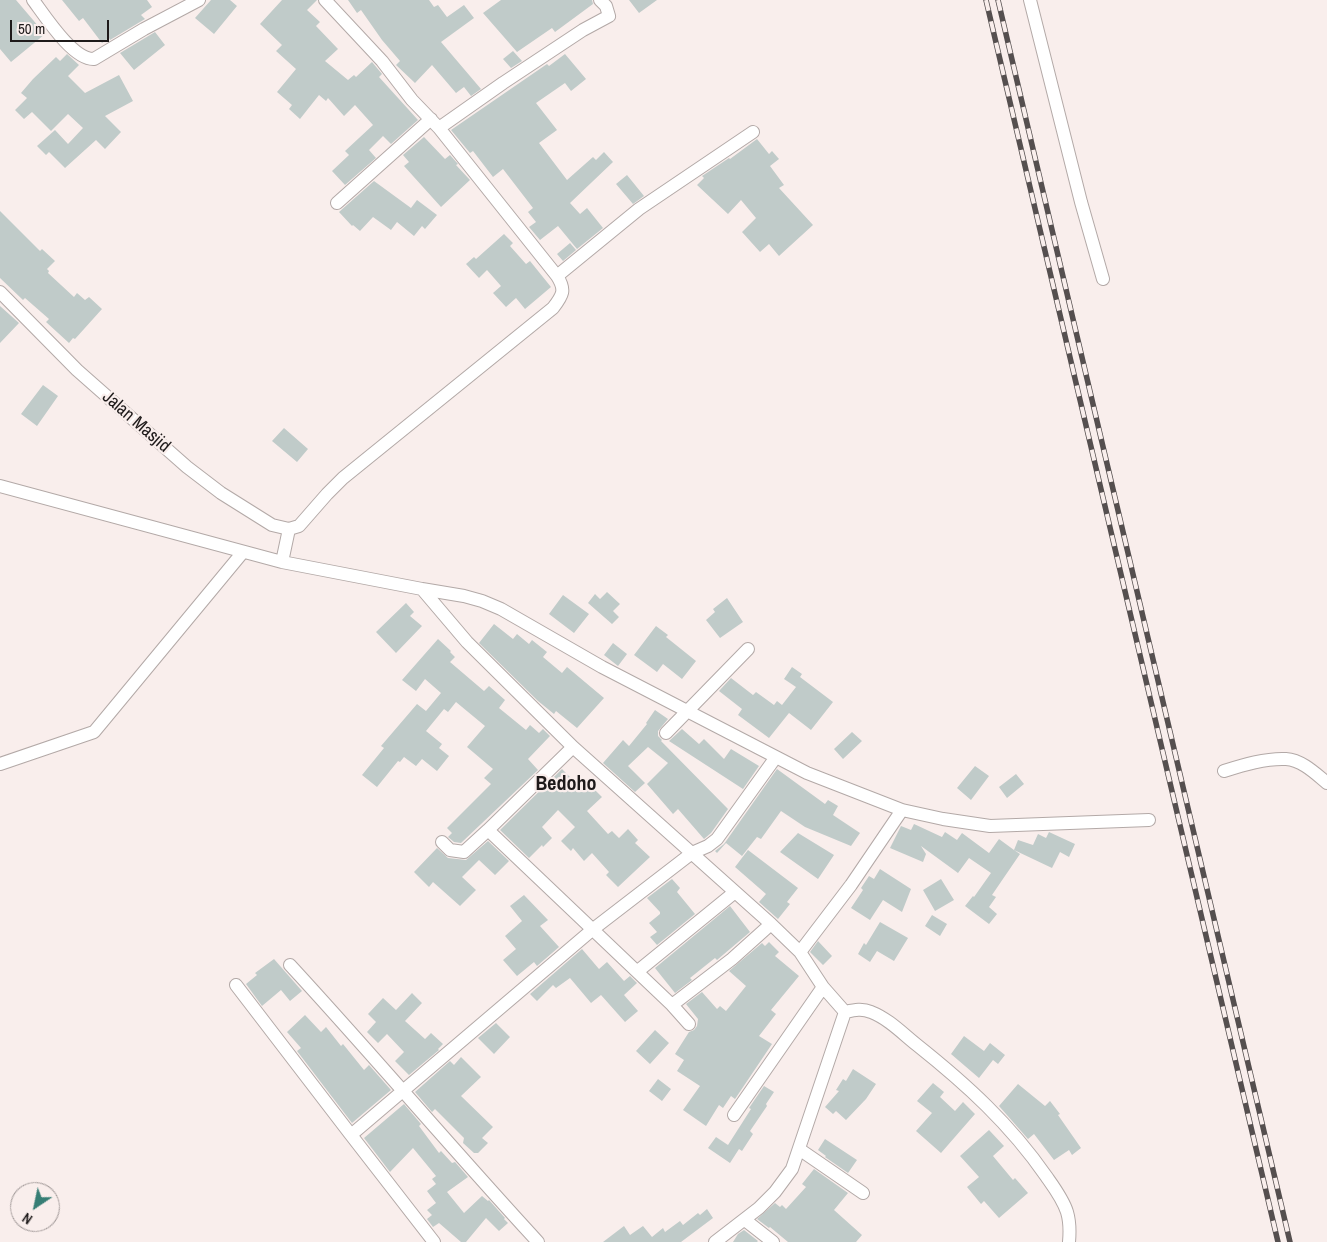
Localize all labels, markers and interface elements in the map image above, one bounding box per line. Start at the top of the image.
scale bar [12,10,111,42]
text: 50 m [18,18,45,39]
street label: Jalan Masjid [98,387,174,457]
district label: Bedoho [535,773,597,797]
north arrow [10,1182,60,1232]
text: N [19,1209,36,1228]

